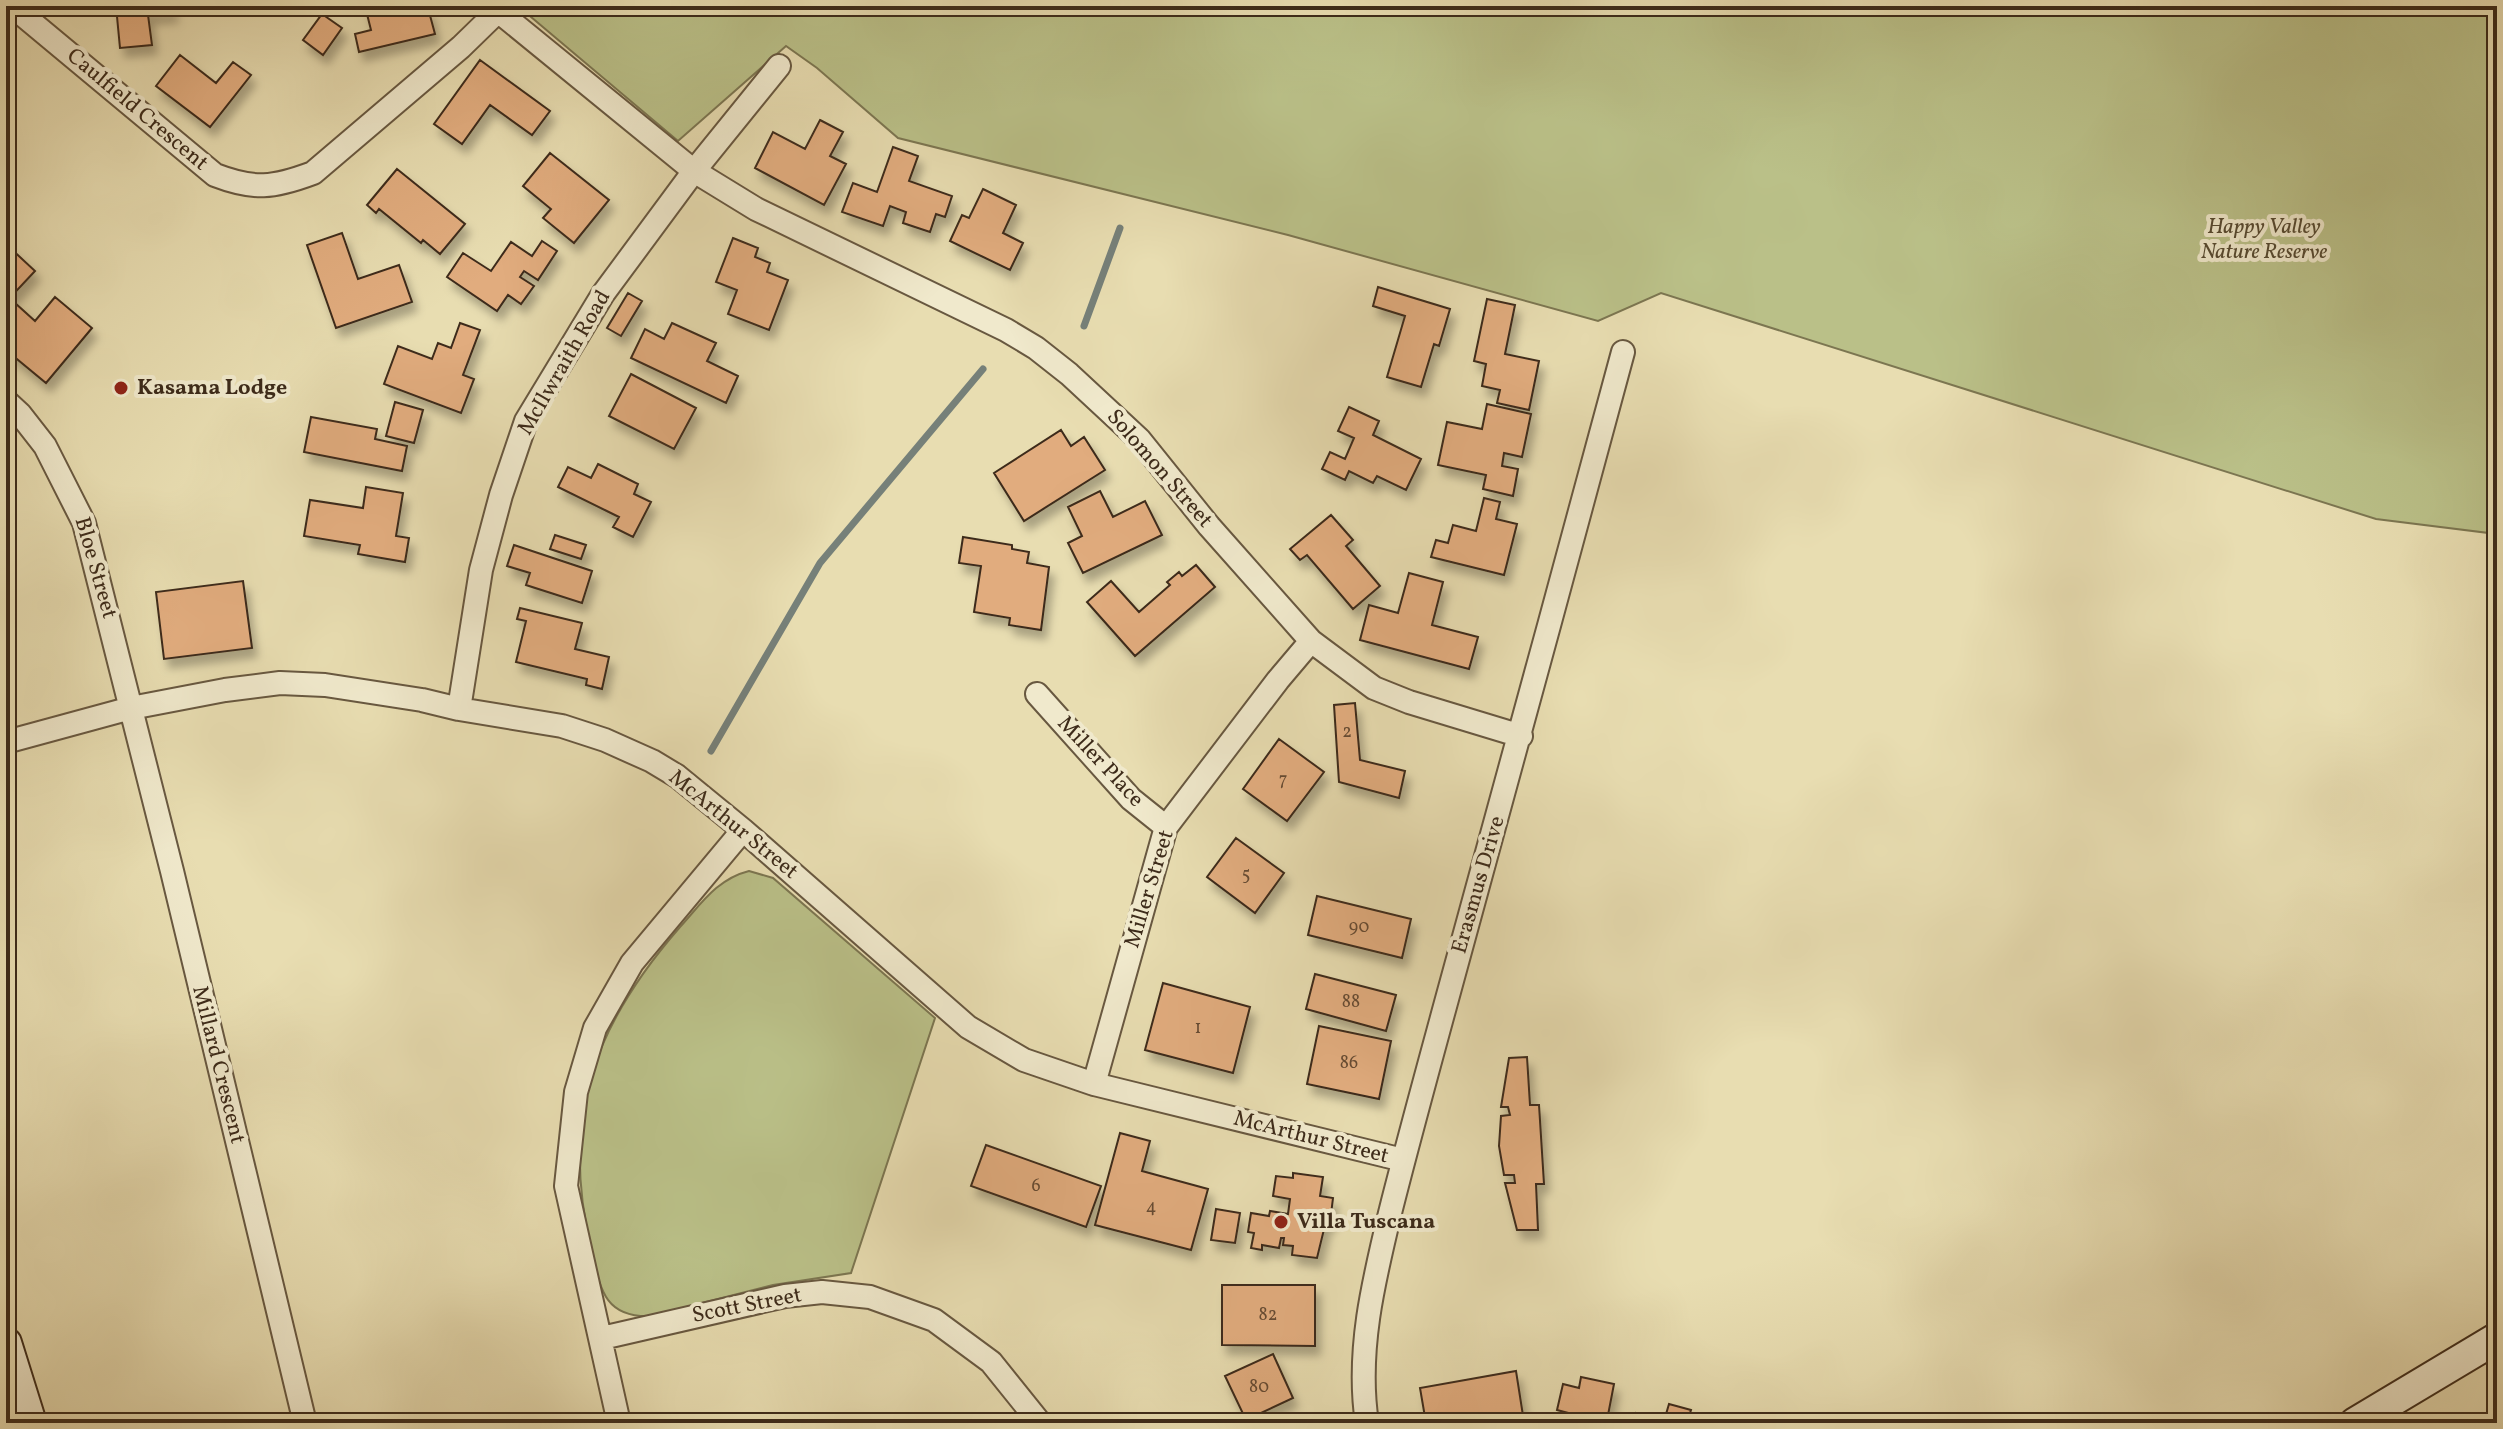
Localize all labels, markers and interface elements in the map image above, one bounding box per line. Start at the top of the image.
street label: Caulfield Crescent [59,41,215,179]
park label: Happy Valley Nature Reserve [2201,212,2327,268]
street label: McIlwraith Road [511,285,619,441]
place label: Kasama Lodge [137,373,287,404]
marker: Kasama Lodge [112,379,130,397]
street label: Solomon Street [1099,403,1220,535]
street label: Bloe Street [66,514,124,623]
street label: Miller Place [1049,709,1151,815]
house number: 2 [1342,720,1352,745]
street label: McArthur Street [661,763,805,887]
house number: 7 [1279,768,1287,793]
street label: Erasmus Drive [1444,812,1514,958]
street label: Miller Street [1117,826,1183,952]
house number: 5 [1242,863,1250,888]
house number: 90 [1349,915,1369,940]
street label: Millard Crescent [183,983,253,1148]
house number: 88 [1342,990,1360,1015]
house number: 1 [1195,1016,1201,1041]
house number: 86 [1340,1051,1358,1076]
street label: McArthur Street [1230,1104,1392,1172]
house number: 6 [1031,1174,1041,1199]
house number: 4 [1146,1195,1156,1220]
place label: Villa Tuscana [1297,1207,1435,1238]
marker: Villa Tuscana [1272,1213,1290,1231]
street label: Scott Street [690,1280,805,1332]
house number: 82 [1259,1303,1277,1328]
house number: 80 [1249,1375,1269,1400]

